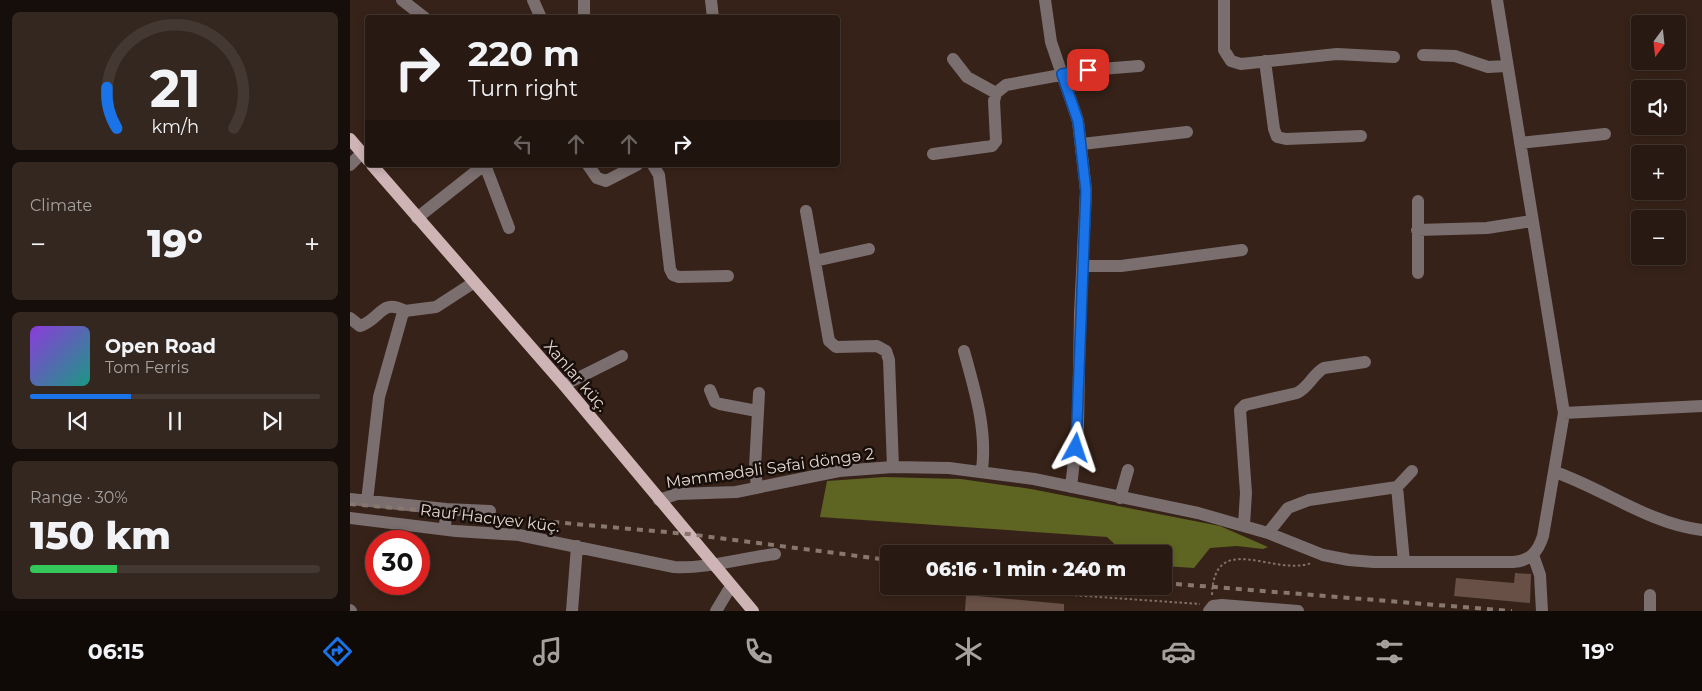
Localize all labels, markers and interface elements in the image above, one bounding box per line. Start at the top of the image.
north arrow [1631,15,1686,70]
map controls [1631,15,1686,265]
text: 220 m [468,32,580,75]
icon: right [385,35,450,100]
pin [1067,49,1109,91]
icon: arrive [1074,56,1102,84]
text: 21 [149,57,201,120]
text: Turn right [468,75,578,102]
button: sound [1631,80,1686,135]
text: km/h [151,116,199,137]
icon: left [509,130,537,158]
icon: ahead [562,130,590,158]
icon: ahead [615,130,643,158]
icon: right [668,130,696,158]
button: + [1631,145,1686,200]
text: Climate [30,196,92,215]
button: − [1631,210,1686,265]
text: 19° [147,220,203,267]
text: − [30,227,46,261]
text: + [304,227,320,261]
text: Open Road [105,335,216,358]
street label: Xanlar küç. [540,337,612,415]
text: Tom Ferris [105,358,189,377]
icon: previous [64,407,92,435]
icon: pause [161,407,189,435]
icon: next [258,407,286,435]
position arrow [1049,421,1101,473]
street label: Məmmədəli Səfai döngə 2 [665,444,875,492]
text: Range · 30% [30,488,128,507]
street label: Rauf Hacıyev küç. [419,500,561,536]
text: 150 km [30,512,171,559]
speed limit sign: 30 [365,530,430,595]
text: 06:16 · 1 min · 240 m [926,558,1126,581]
icon: directions [320,634,355,669]
icon: music [530,634,565,669]
icon: phone [741,634,776,669]
icon: climate [951,634,986,669]
icon: car [1161,634,1196,669]
icon: filters [1372,634,1407,669]
text: 06:15 [88,638,144,665]
text: 19° [1582,638,1614,665]

